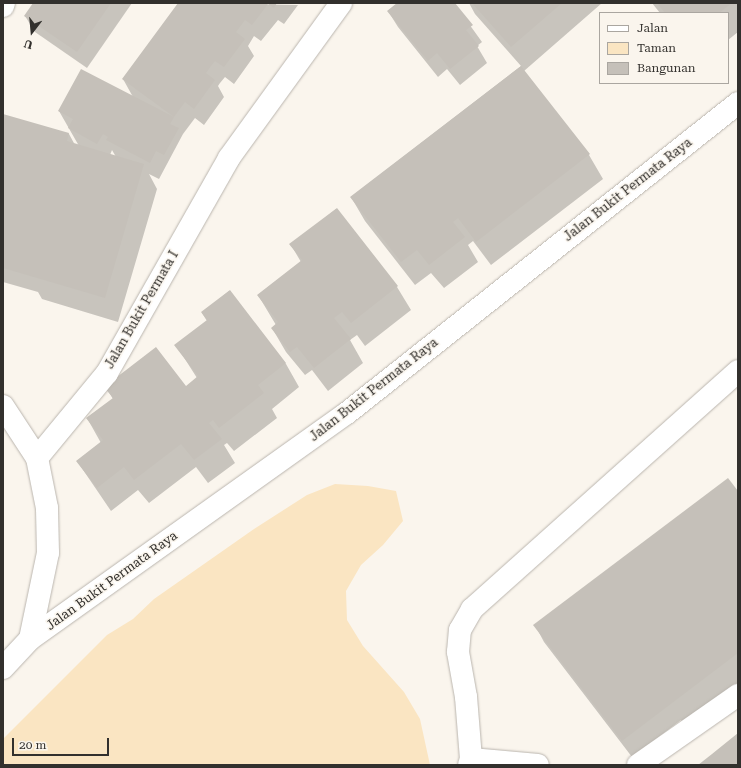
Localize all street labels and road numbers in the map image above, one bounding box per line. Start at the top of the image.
street label: Jalan Bukit Permata Raya [561,135,695,245]
street label: Jalan Bukit Permata I [102,248,182,372]
street label: Jalan Bukit Permata Raya [307,335,441,445]
street label: Jalan Bukit Permata Raya [43,528,181,634]

